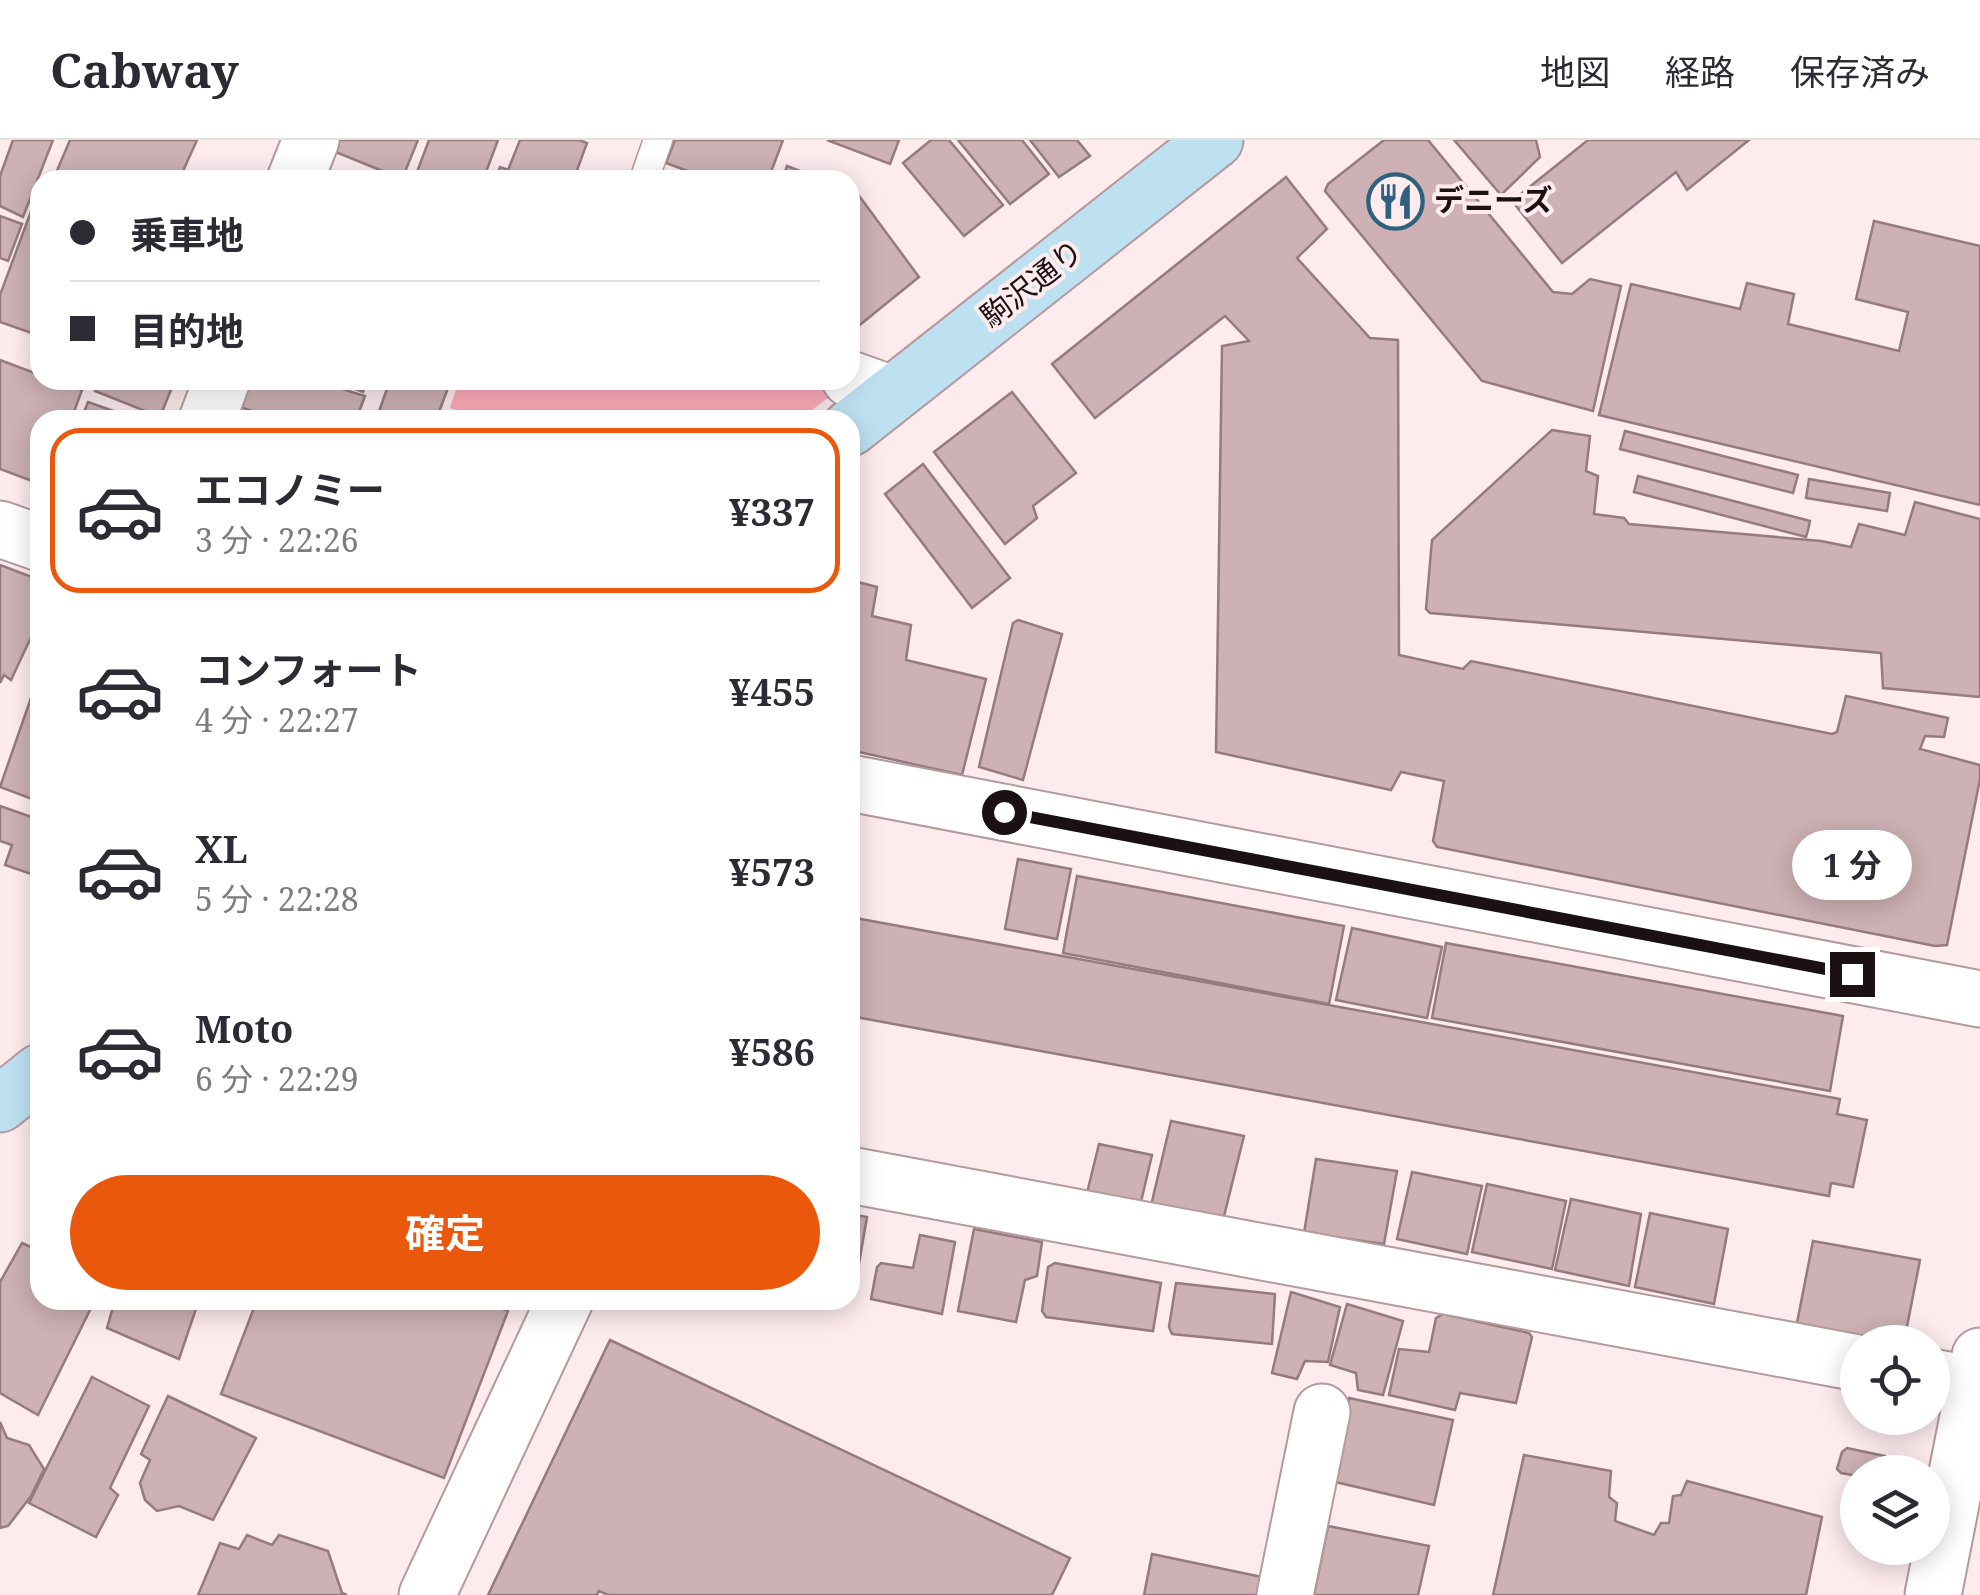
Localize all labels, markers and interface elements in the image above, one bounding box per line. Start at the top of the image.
text: Cabway [50,37,239,102]
text: 地図 [1540,48,1610,95]
text: 経路 [1665,48,1735,95]
text: 保存済み [1790,48,1930,95]
restaurant icon: デニーズ [1365,171,1425,231]
place label: デニーズ [1434,179,1553,220]
text: 乗車地 [130,208,244,260]
street label: 駒沢通り [971,230,1091,336]
text: 目的地 [130,304,244,356]
text: エコノミー [195,463,385,515]
icon: car [75,466,165,556]
text: ¥337 [729,485,815,537]
text: 3 分 · 22:26 [195,518,359,561]
text: コンフォート [195,643,422,695]
icon: car [75,646,165,736]
text: ¥455 [729,665,815,717]
text: 4 分 · 22:27 [195,698,359,741]
route start [982,790,1027,835]
text: XL [195,822,248,874]
icon: car [75,826,165,916]
callout: 1 分 [1792,829,1912,899]
text: 1 分 [1823,843,1881,886]
text: ¥573 [729,845,815,897]
text: 5 分 · 22:28 [195,877,359,920]
route end [1830,952,1875,997]
text: Moto [195,1002,293,1054]
icon: car [75,1006,165,1096]
text: ¥586 [729,1025,815,1077]
text: 6 分 · 22:29 [195,1057,359,1100]
button: 確定 [70,1175,820,1290]
map controls [1840,1325,1950,1565]
button: locate [1840,1325,1950,1435]
button: layers [1840,1455,1950,1565]

